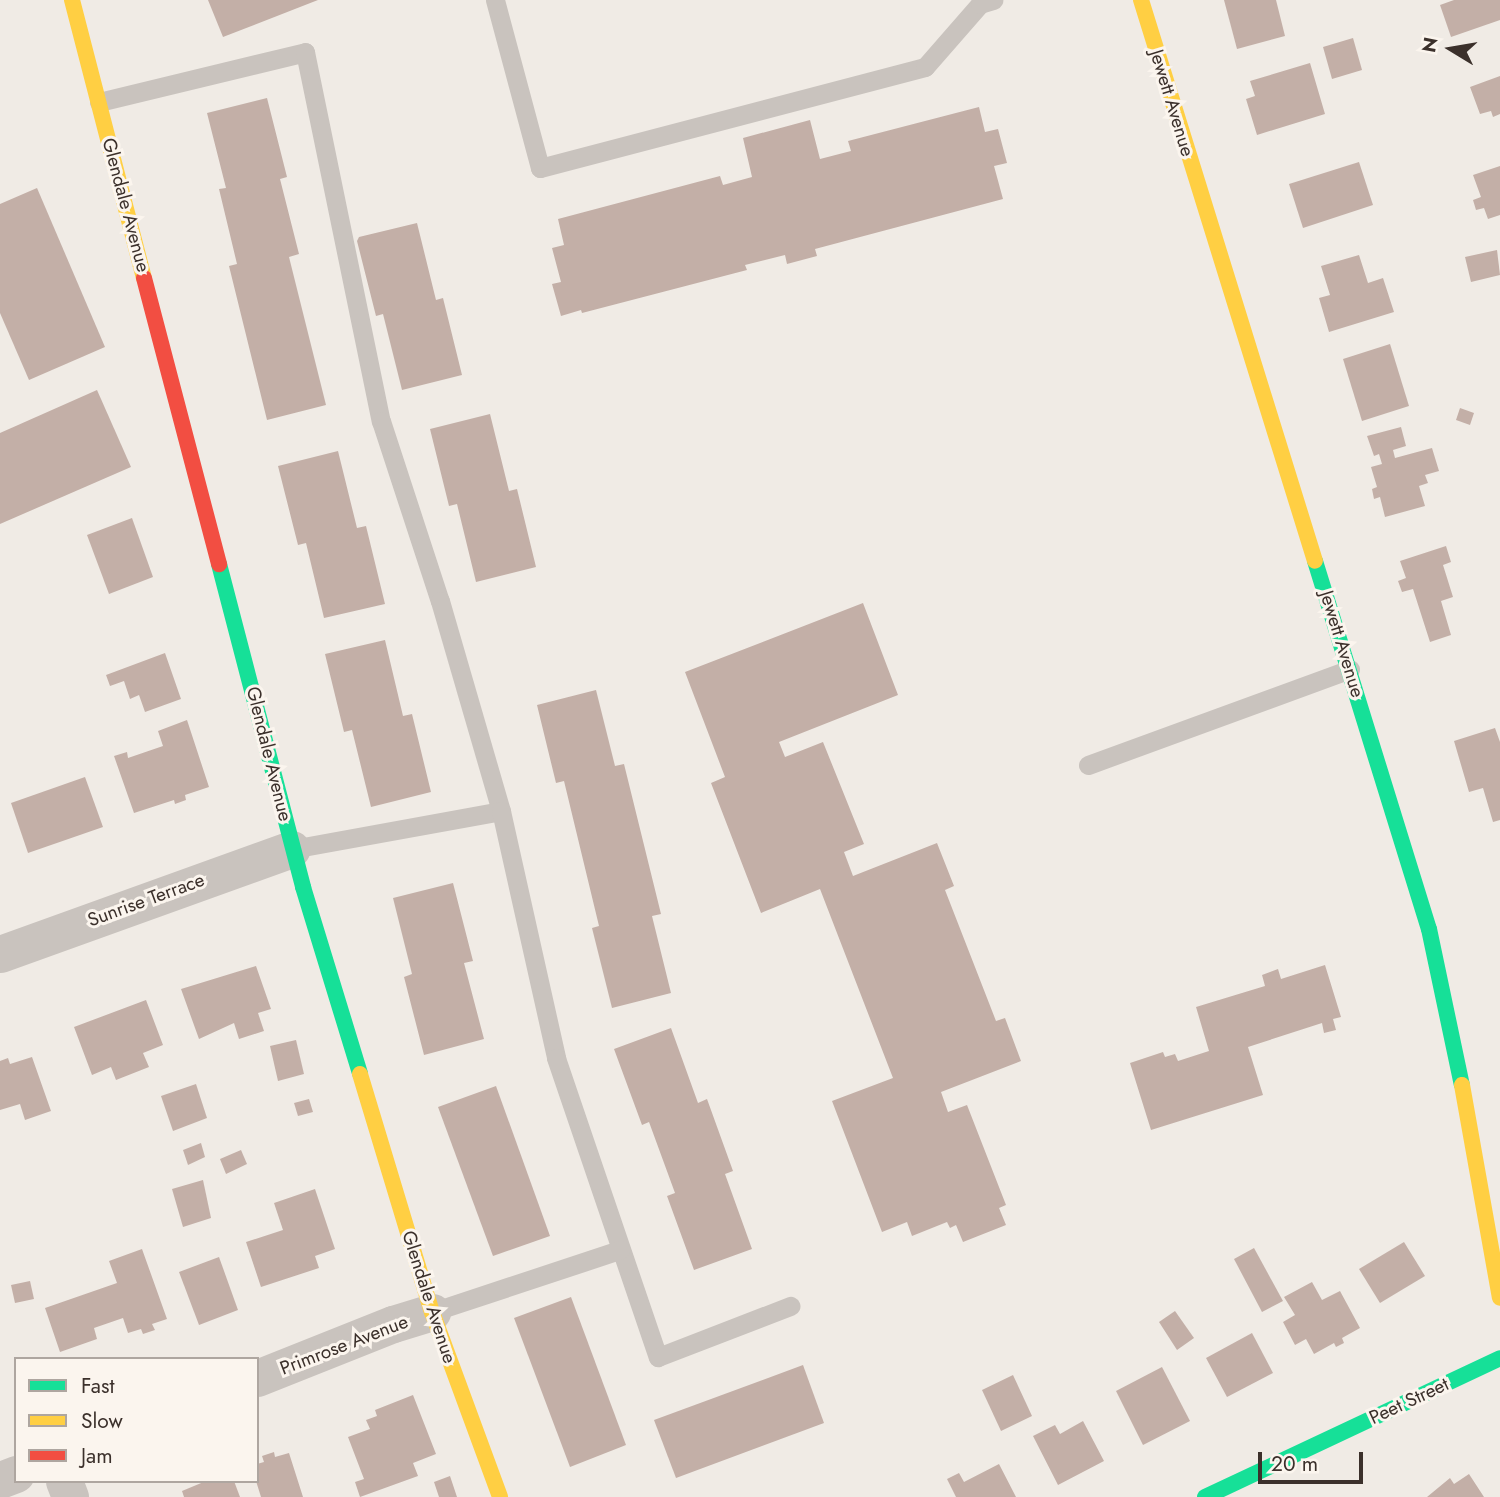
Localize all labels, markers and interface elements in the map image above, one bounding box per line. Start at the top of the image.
north arrow [1416,14,1486,84]
text: N [1415,35,1445,55]
street label: Jewett Avenue [1145,47,1199,159]
street label: Glendale Avenue [97,135,155,275]
street label: Jewett Avenue [1315,588,1369,700]
street label: Glendale Avenue [241,684,297,824]
street label: Sunrise Terrace [84,868,208,932]
street label: Glendale Avenue [397,1228,461,1366]
street label: Primrose Avenue [277,1310,411,1380]
legend [14,1357,259,1483]
text: Fast [81,1371,114,1401]
street label: Peet Street [1366,1373,1452,1429]
text: Slow [81,1406,123,1436]
scale bar [1262,1438,1367,1482]
text: Jam [81,1441,113,1471]
text: 20 m [1271,1449,1318,1479]

